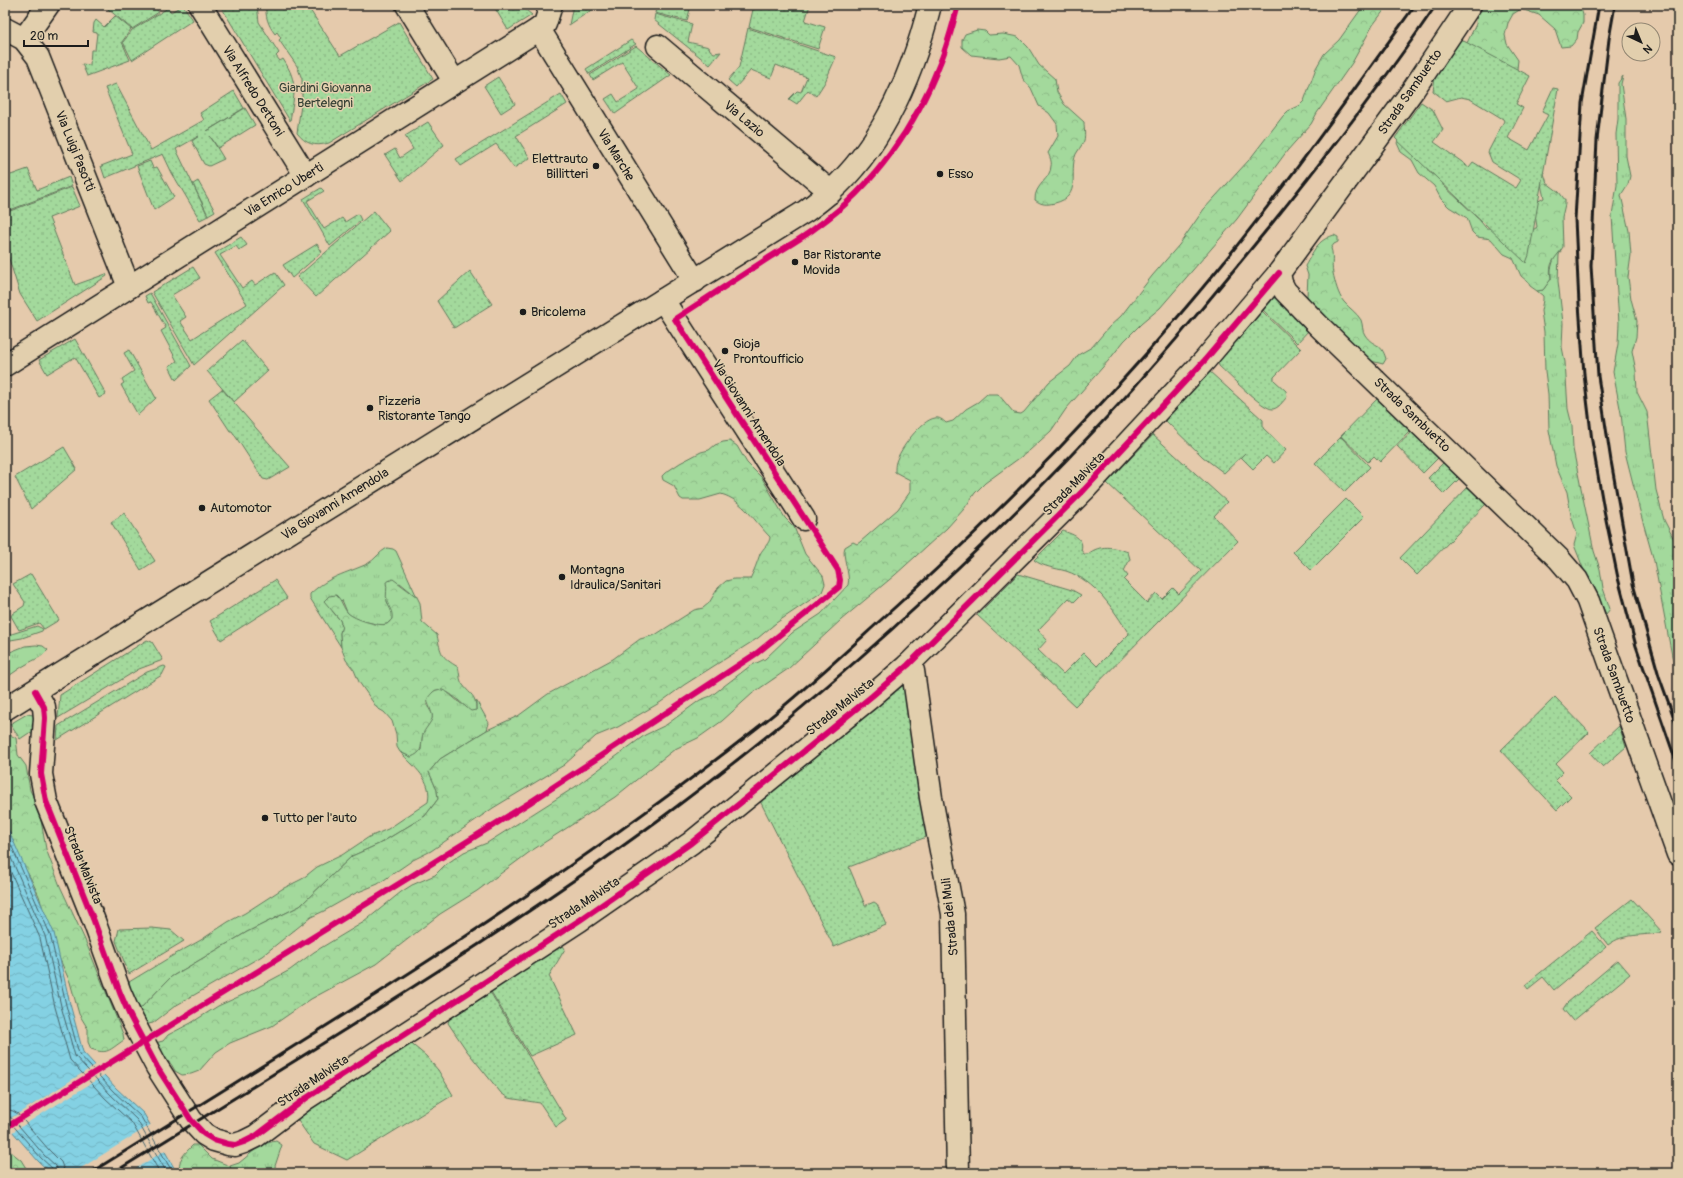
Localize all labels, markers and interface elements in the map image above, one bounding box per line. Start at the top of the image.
scale bar [24,22,88,48]
north arrow [1621,22,1661,62]
text: 20 m [30,29,59,44]
text: N [1640,42,1655,56]
street label: Via Alfredo Dettoni [219,43,287,139]
street label: Strada Sambuetto [1375,46,1445,138]
park label: Giardini Giovanna Bertelegni [279,80,371,111]
street label: Via Lazio [720,97,768,141]
street label: Via Luigi Pasotti [52,109,98,193]
street label: Via Marche [594,126,638,184]
place label: Elettrauto Billitteri [532,151,588,182]
street label: Via Enrico Uberti [242,159,326,221]
marker: Elettrauto Billitteri [591,161,601,171]
place label: Esso [948,166,973,182]
marker: Esso [935,169,945,179]
place label: Bar Ristorante Movida [803,247,882,278]
marker: Bar Ristorante Movida [790,257,800,267]
place label: Bricolema [531,304,586,320]
marker: Bricolema [518,307,528,317]
place label: Gioja Prontoufficio [733,336,804,367]
marker: Gioja Prontoufficio [720,346,730,356]
street label: Via Giovanni Amendola [709,357,789,469]
street label: Strada Sambuetto [1370,374,1454,456]
place label: Pizzeria Ristorante Tango [378,393,471,424]
marker: Pizzeria Ristorante Tango [365,403,375,413]
street label: Strada Malvista [1040,449,1108,519]
street label: Via Giovanni Amendola [278,464,392,544]
place label: Automotor [210,500,272,516]
marker: Automotor [197,503,207,513]
place label: Montagna Idraulica/Sanitari [570,562,661,593]
marker: Montagna Idraulica/Sanitari [557,572,567,582]
street label: Strada Sambuetto [1589,625,1639,725]
street label: Strada Malvista [803,675,877,739]
place label: Tutto per l'auto [273,810,357,826]
marker: Tutto per l'auto [260,813,270,823]
street label: Strada Malvista [60,824,106,906]
street label: Strada Malvista [545,873,623,933]
street label: Strada dei Muli [938,877,962,957]
street label: Strada Malvista [274,1051,352,1111]

